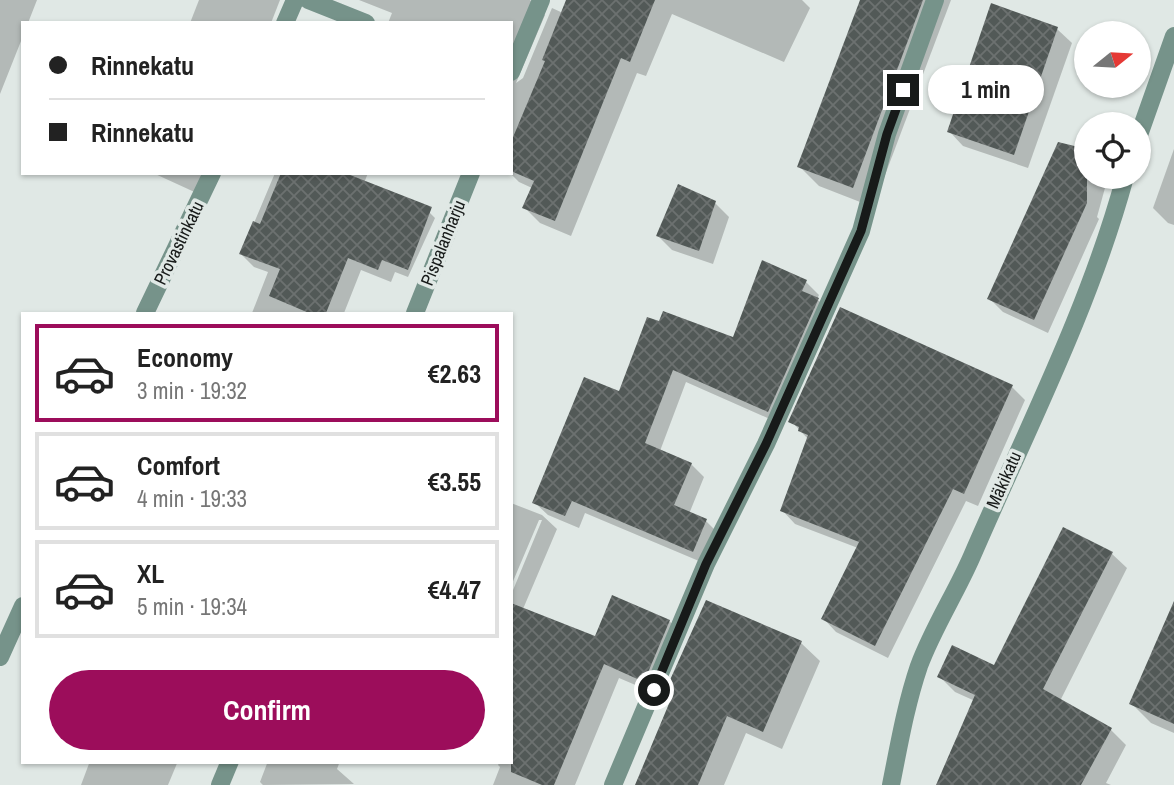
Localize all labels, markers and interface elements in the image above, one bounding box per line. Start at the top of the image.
north arrow [1074,21,1152,98]
map controls [1074,21,1151,189]
text: Rinnekatu [91,48,194,83]
callout: 1 min [928,66,1043,114]
route end [887,74,919,106]
text: 1 min [961,74,1011,105]
button: locate [1074,112,1151,189]
text: Rinnekatu [91,115,194,150]
street label: Pispalanharju [414,196,471,289]
street label: Provastinkatu [148,197,210,289]
text: Economy [137,340,233,375]
icon: car [53,342,116,405]
text: €2.63 [428,356,481,391]
text: 3 min · 19:32 [137,375,247,406]
street label: Mäkikatu [980,447,1027,512]
text: Comfort [137,448,220,483]
icon: car [53,450,116,513]
text: €3.55 [428,464,481,499]
text: 4 min · 19:33 [137,483,247,514]
text: XL [137,556,164,591]
icon: car [53,558,116,621]
text: €4.47 [428,572,481,607]
text: 5 min · 19:34 [137,591,247,622]
button: Confirm [49,670,485,750]
route start [638,674,670,706]

